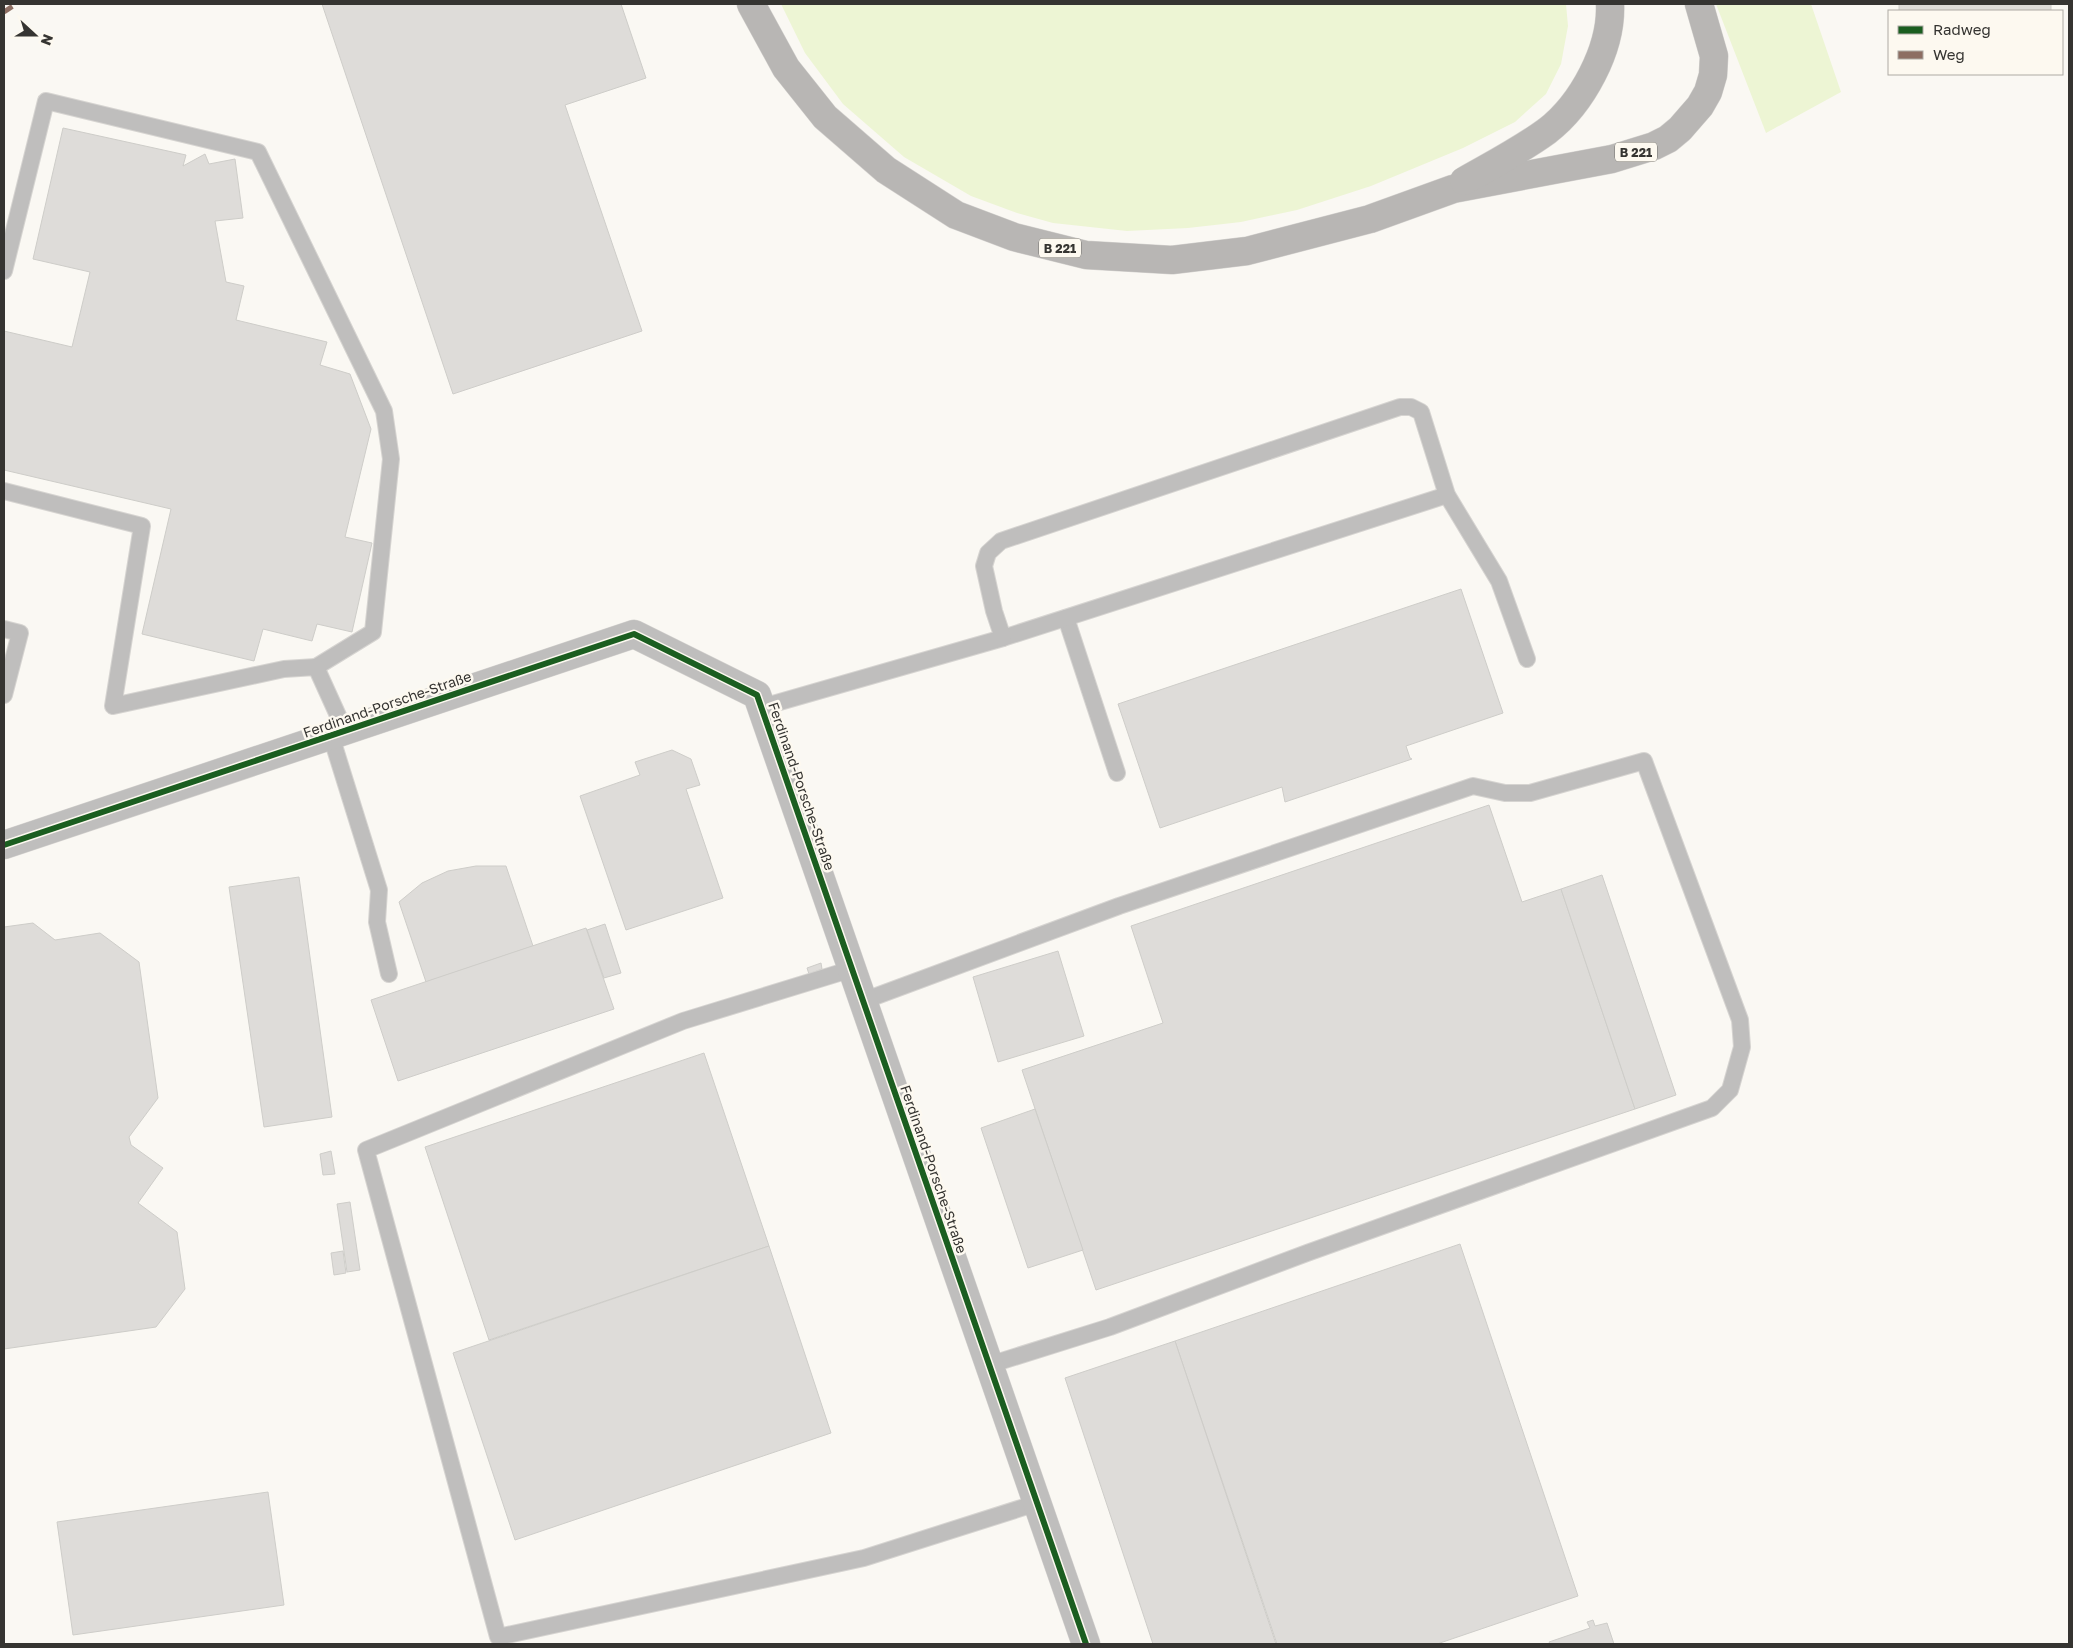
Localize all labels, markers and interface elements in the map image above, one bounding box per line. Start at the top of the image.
north arrow [10,10,60,60]
legend [1888,10,2063,75]
text: Radweg [1933,20,1991,38]
text: N [38,32,57,48]
text: Weg [1933,45,1965,63]
road number: B 221 [1615,142,1657,162]
road number: B 221 [1039,238,1081,258]
street label: Ferdinand-Porsche-Straße [301,667,473,741]
street label: Ferdinand-Porsche-Straße [765,700,839,872]
street label: Ferdinand-Porsche-Straße [897,1083,971,1255]

